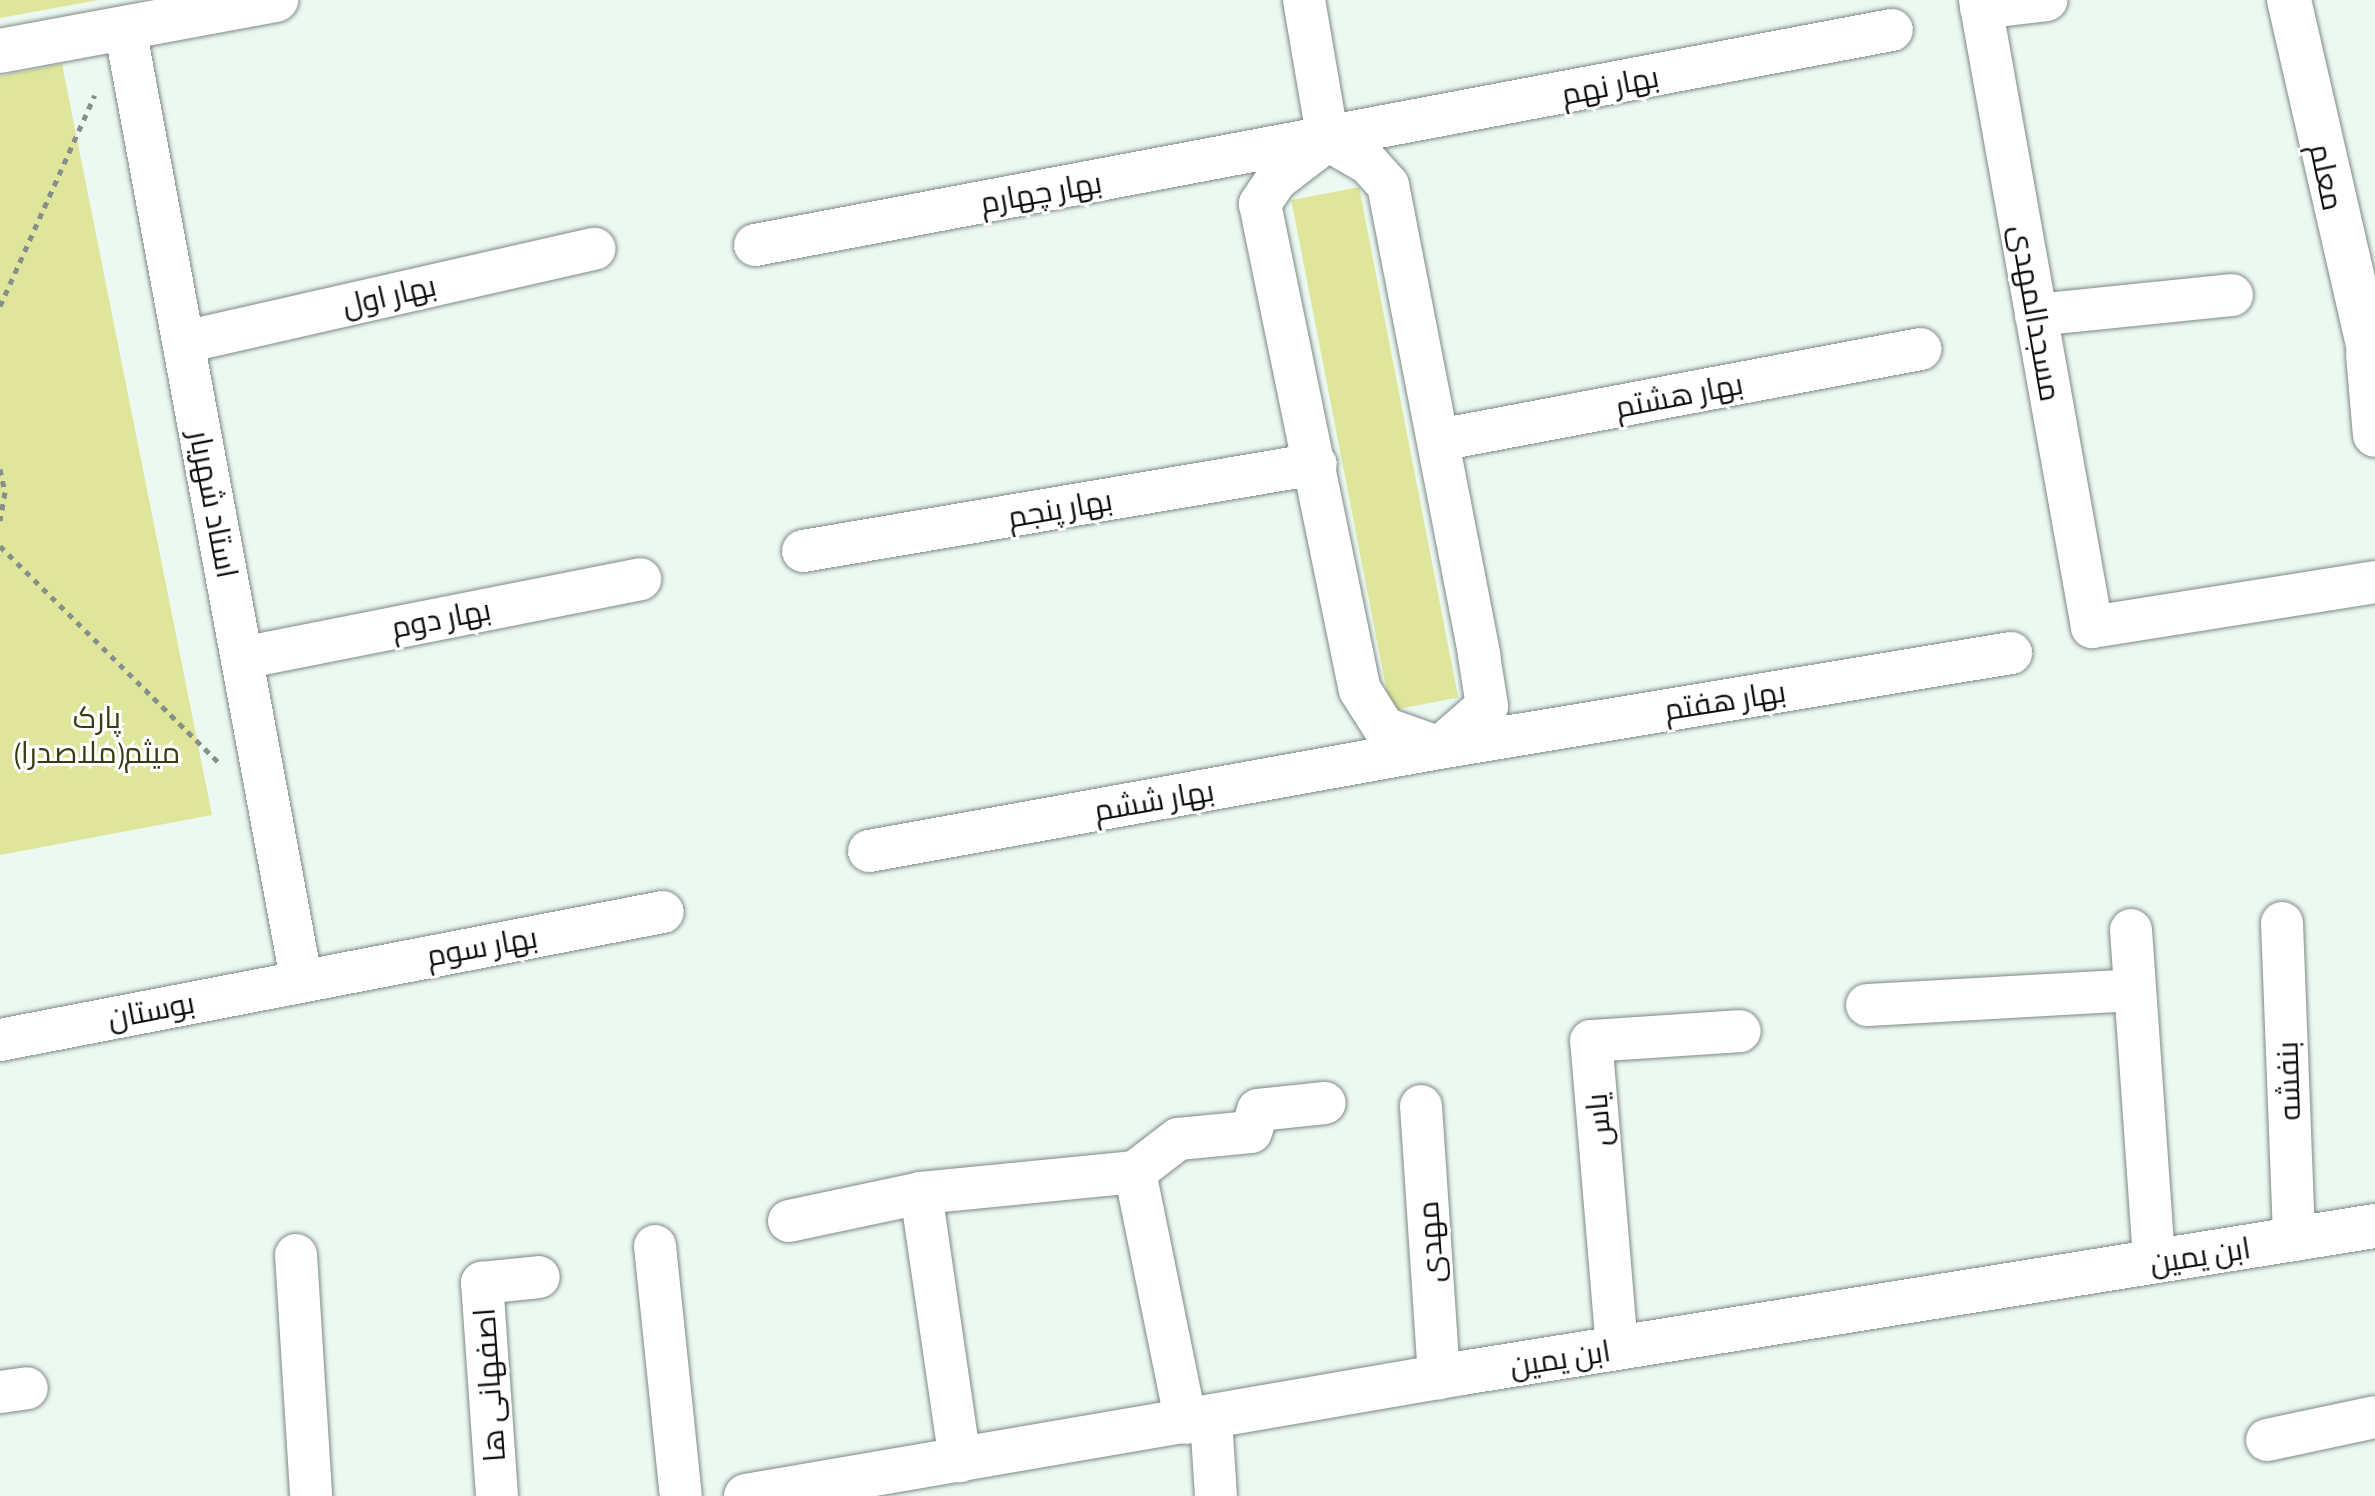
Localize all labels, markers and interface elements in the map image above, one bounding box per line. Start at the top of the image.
street label: بهار نهم [1558,58,1662,112]
street label: معلم [2302,140,2352,214]
street label: بهار چهارم [977,164,1105,220]
street label: مسجدالمهدی [2003,222,2069,404]
street label: بهار اول [339,267,439,323]
street label: بهار هشتم [1612,365,1746,425]
street label: استاد شهریار [182,427,246,581]
street label: بهار پنجم [1005,481,1115,535]
street label: بهار دوم [388,591,494,645]
street label: بهار هفتم [1662,673,1788,727]
park label: پارک میثم(ملاصدرا) [14,699,180,770]
street label: بهار ششم [1091,772,1217,828]
street label: بهار سوم [424,919,540,973]
street label: بوستان [104,984,198,1036]
street label: بنفشه [2269,1041,2307,1121]
street label: یاس [1578,1092,1618,1148]
street label: مهدی [1409,1200,1451,1284]
street label: ابن یمین [2147,1229,2253,1281]
street label: اصفهانی ها [466,1307,512,1463]
street label: ابن یمین [1507,1332,1613,1384]

